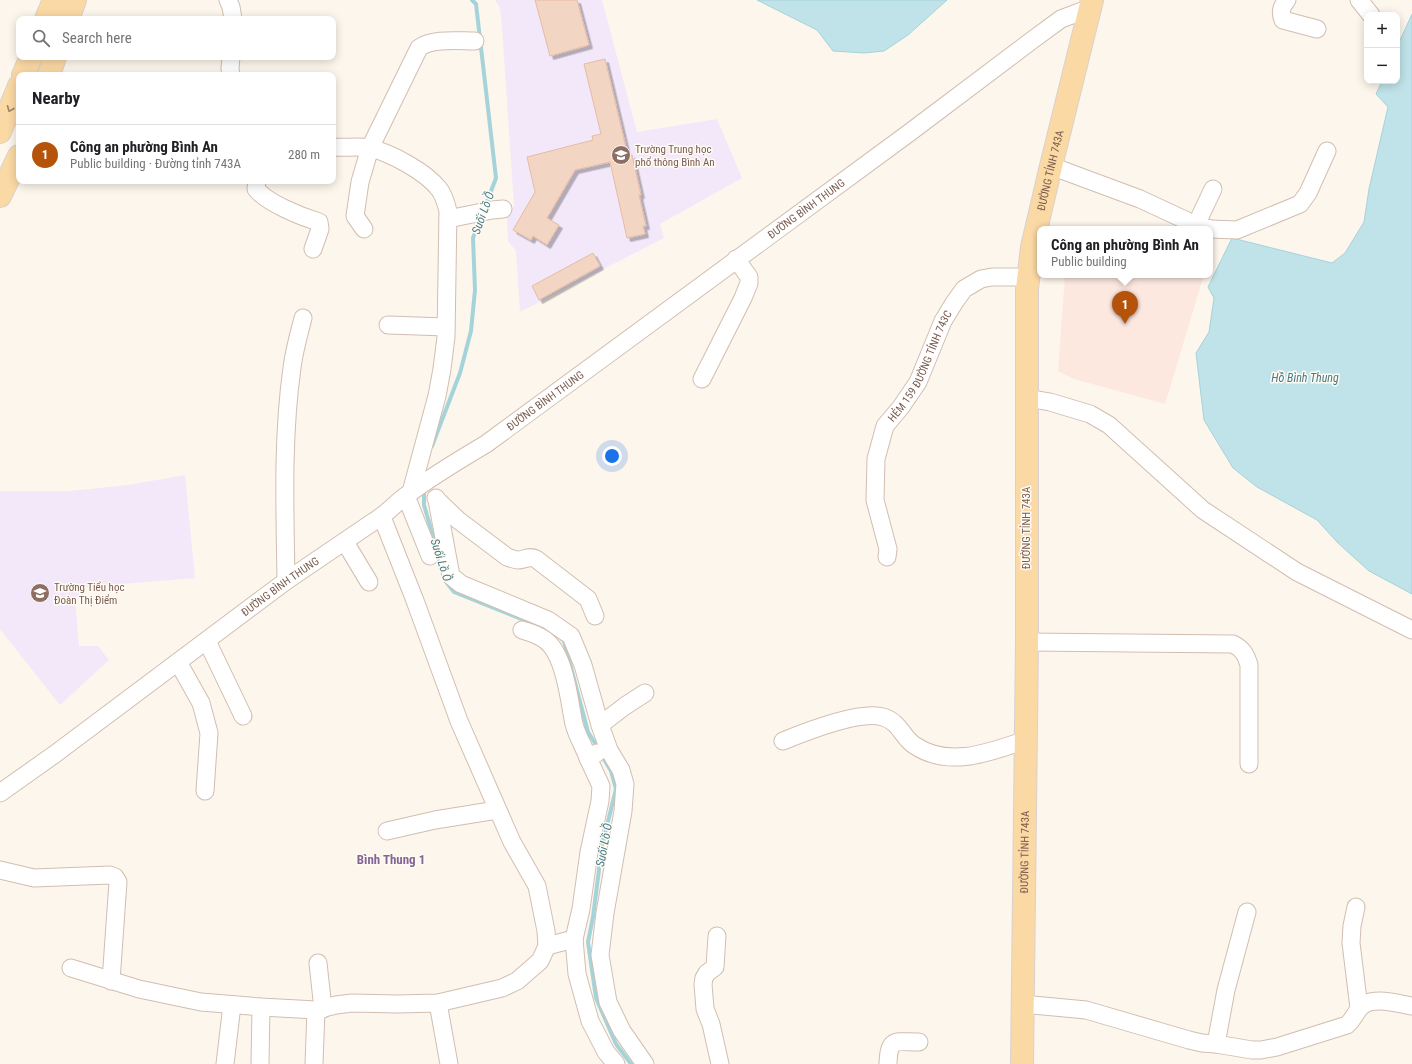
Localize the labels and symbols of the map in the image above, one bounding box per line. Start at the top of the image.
one-way arrow [6,105,14,112]
street label: ĐƯỜNG TỈNH 743A [1034,128,1066,212]
place label: Trường Trung học phổ thông Bình An [635,143,715,169]
school or university icon: Trường Trung học phổ thông Bình An [610,144,632,166]
street label: ĐƯỜNG BÌNH THUNG [765,176,847,241]
water label: Suối Lồ Ồ [467,189,497,236]
pin: 1 [1112,291,1138,324]
street label: HẺM 159 ĐƯỜNG TỈNH 743C [885,308,954,424]
street label: ĐƯỜNG BÌNH THUNG [504,368,586,433]
water label: Hồ Bình Thung [1271,371,1339,385]
your location [602,446,622,466]
street label: ĐƯỜNG TỈNH 743A [1019,486,1033,569]
water label: Suối Lồ Ồ [428,536,456,583]
street label: ĐƯỜNG BÌNH THUNG [239,554,321,619]
place label: Trường Tiểu học Đoàn Thị Điểm [54,581,125,607]
school or university icon: Trường Tiểu học Đoàn Thị Điểm [29,582,51,604]
street label: ĐƯỜNG TỈNH 743A [1017,810,1032,893]
water label: Suối Lồ Ồ [591,822,615,868]
district label: Bình Thung 1 [357,852,425,867]

